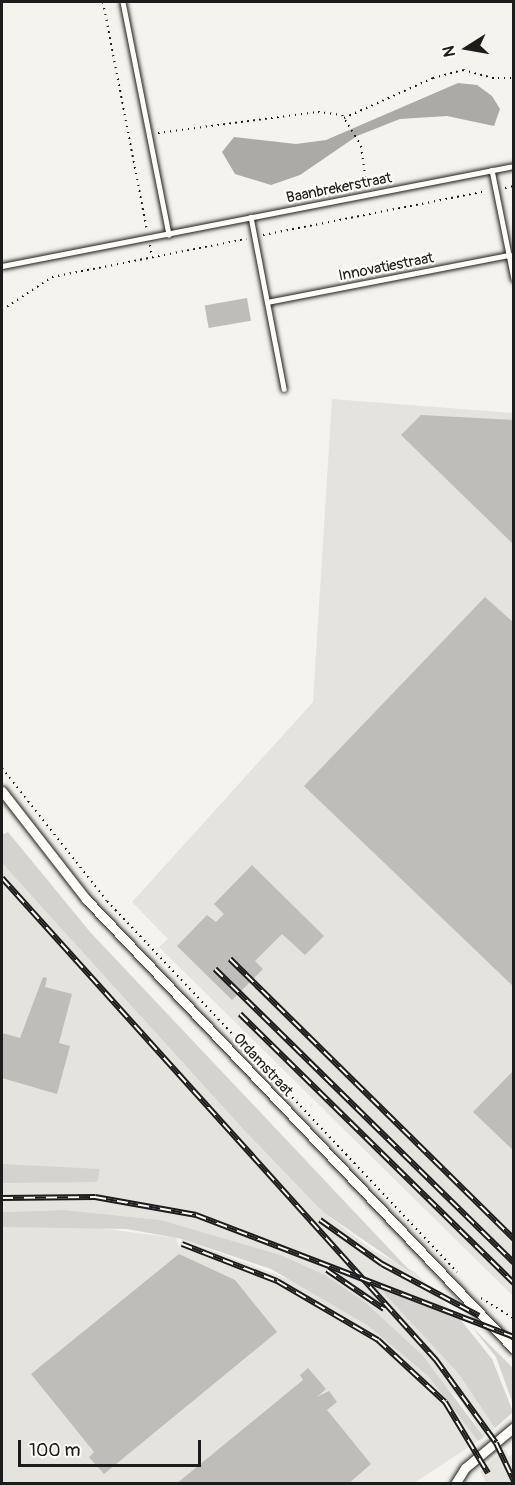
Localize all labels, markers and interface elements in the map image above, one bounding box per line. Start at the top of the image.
north arrow [437,18,497,78]
text: N [438,44,460,59]
street label: Baanbrekerstraat [285,169,393,207]
street label: Innovatiestraat [337,249,435,285]
street label: Ordamstraat [229,1030,297,1100]
scale bar [21,1428,204,1466]
text: 100 m [29,1439,81,1462]

